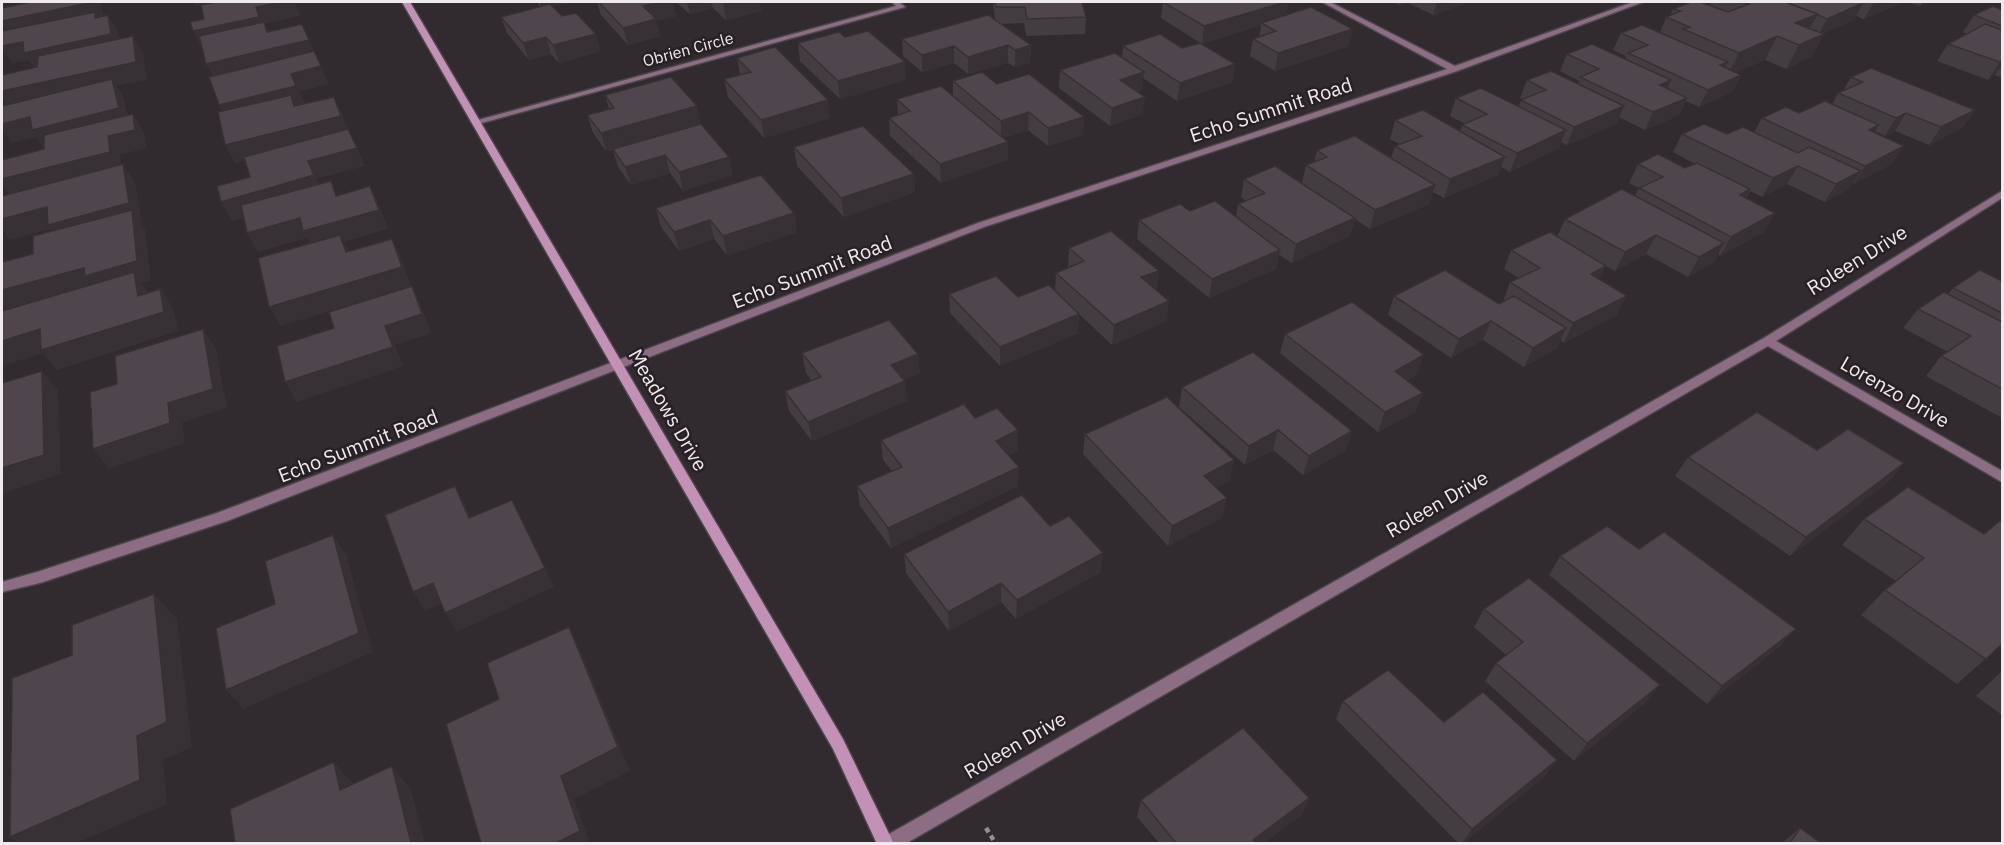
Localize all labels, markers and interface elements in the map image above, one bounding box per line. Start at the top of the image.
street label: Obrien Circle [640,27,736,71]
street label: Echo Summit Road [1186,71,1356,149]
street label: Roleen Drive [1801,218,1912,301]
street label: Echo Summit Road [728,229,896,314]
street label: Meadows Drive [623,344,714,476]
street label: Lorenzo Drive [1836,349,1955,434]
street label: Echo Summit Road [274,403,442,488]
street label: Roleen Drive [1381,463,1493,544]
street label: Roleen Drive [959,704,1071,785]

